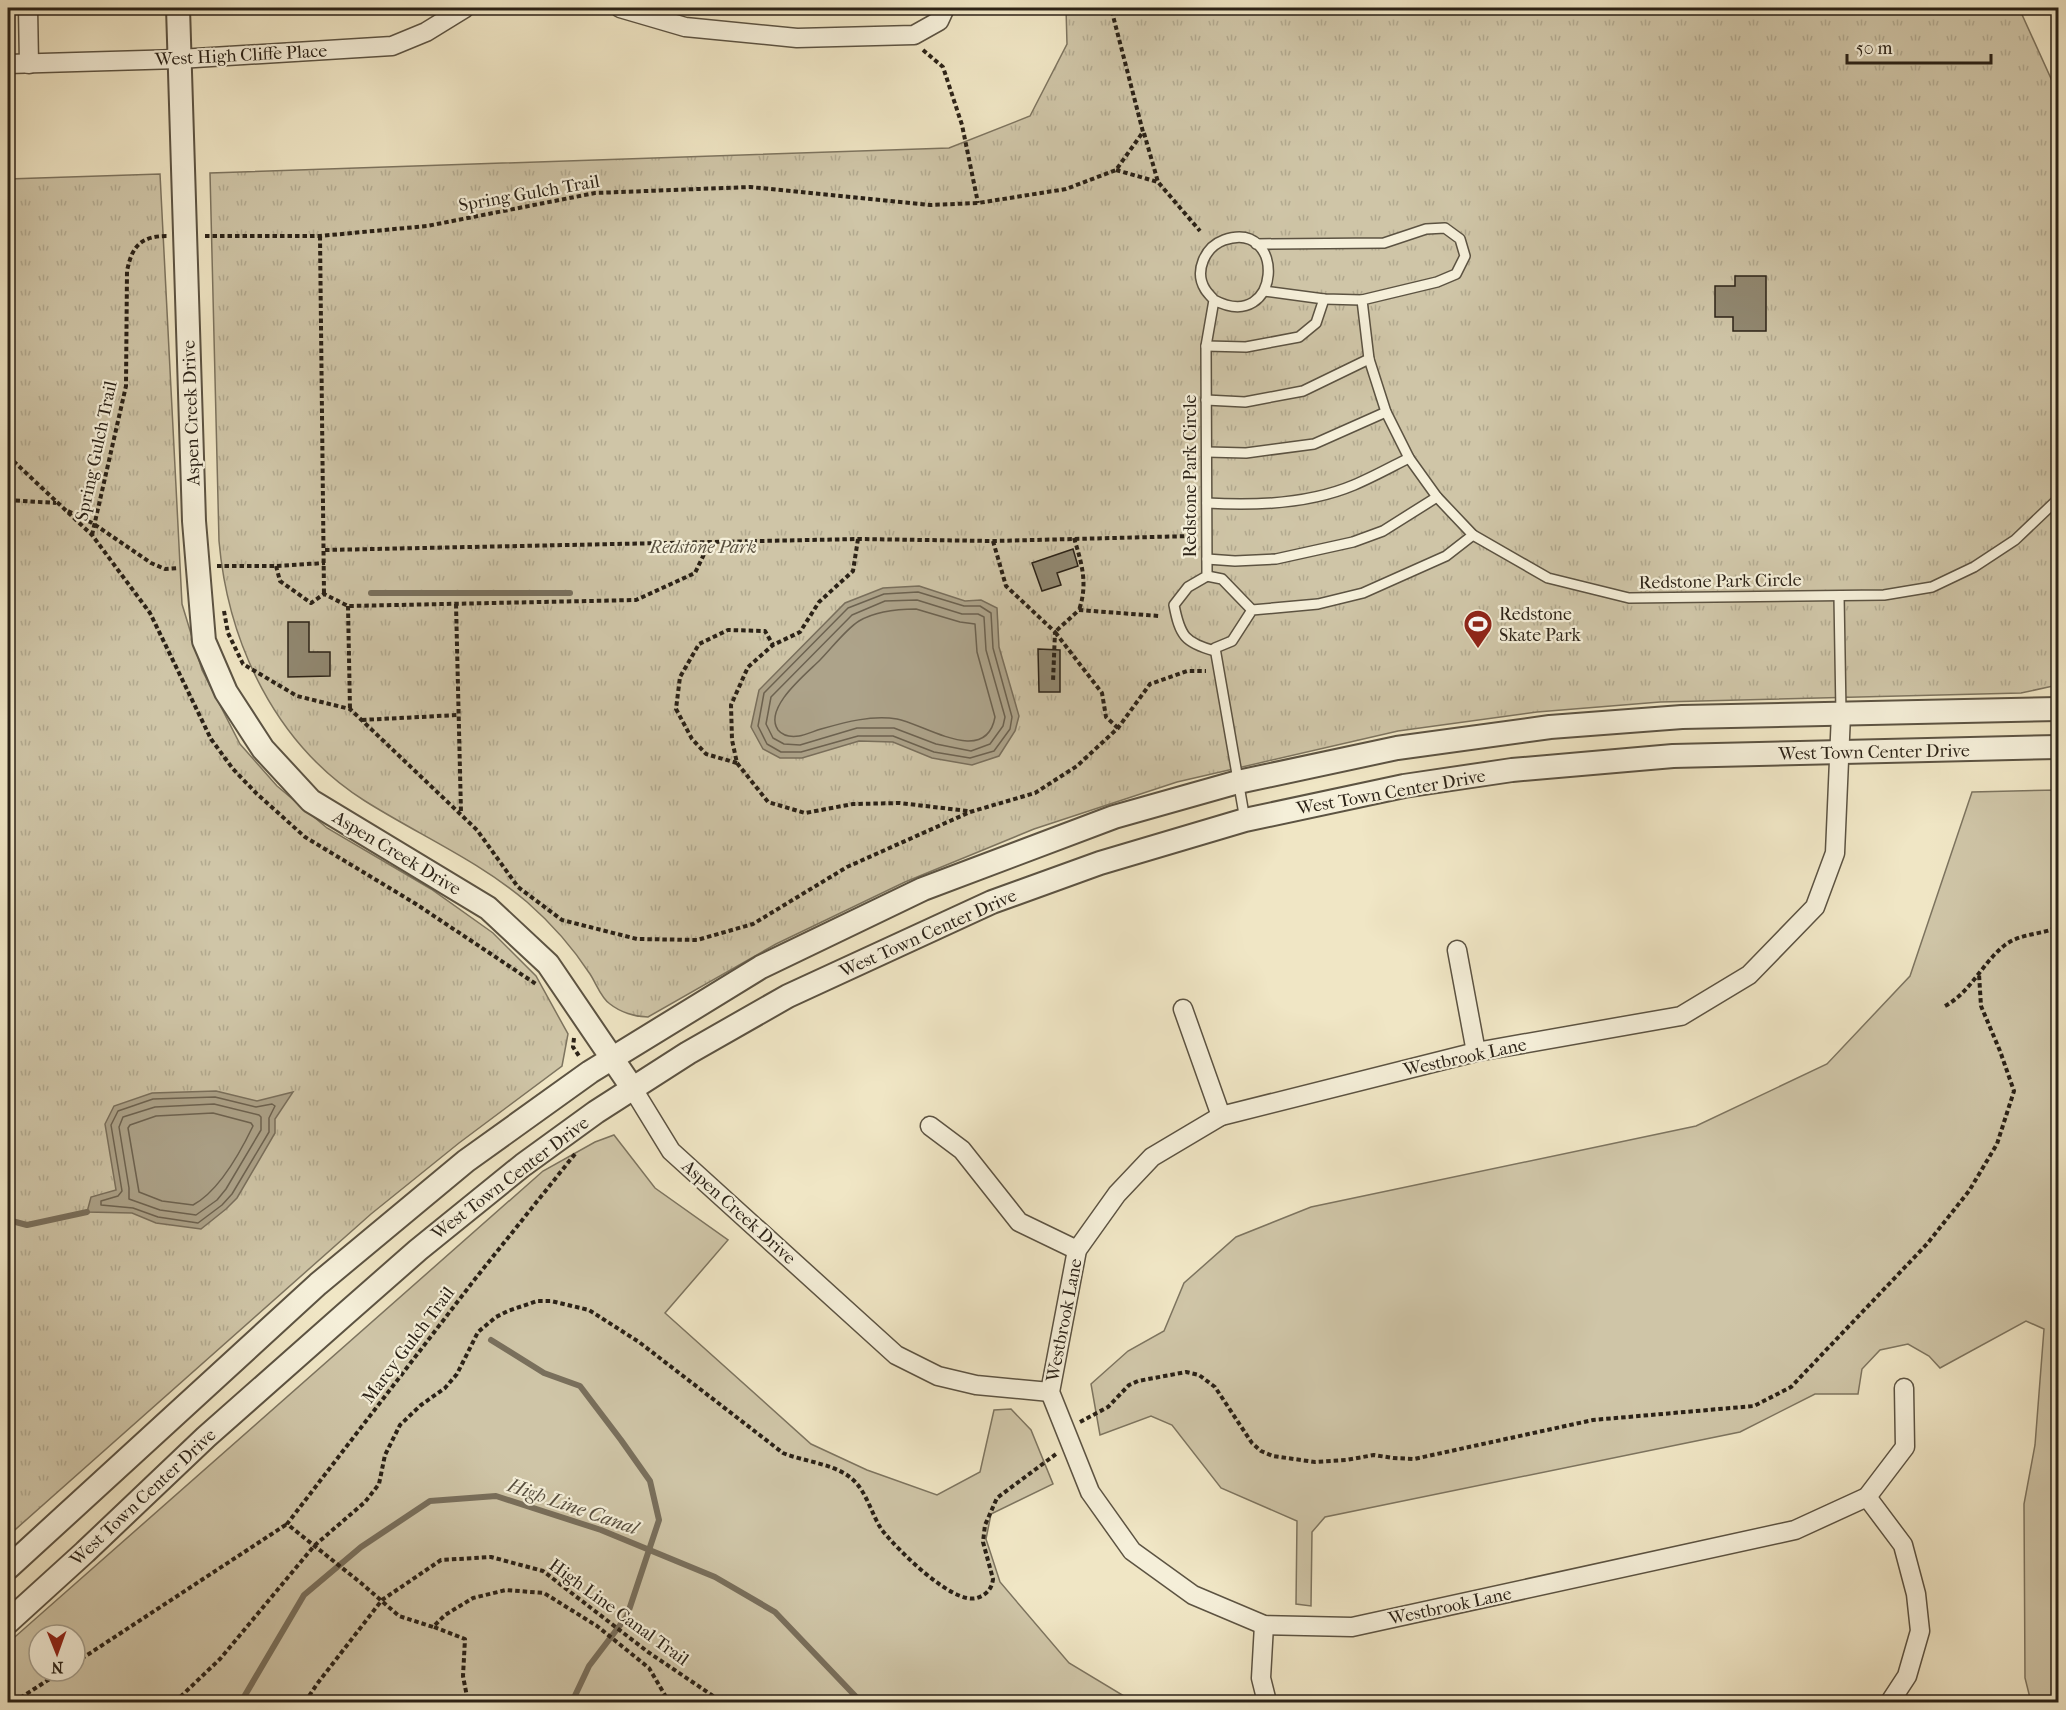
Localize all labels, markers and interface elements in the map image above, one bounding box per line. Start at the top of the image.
scale bar [1847,27,1991,65]
text: 50 m [1856,38,1893,59]
street label: West High Cliffe Place [154,41,328,71]
street label: Spring Gulch Trail [457,171,601,216]
street label: Aspen Creek Drive [178,340,205,487]
street label: Spring Gulch Trail [71,379,122,523]
street label: Redstone Park Circle [1180,394,1201,557]
park label: Redstone Park [648,537,757,558]
street label: Redstone Park Circle [1638,570,1802,593]
place label: Redstone Skate Park [1499,604,1582,646]
sports icon: Redstone Skate Park [1462,608,1494,650]
street label: West Town Center Drive [1777,740,1970,765]
street label: West Town Center Drive [1294,766,1487,820]
street label: Aspen Creek Drive [328,806,465,900]
street label: West Town Center Drive [836,885,1020,982]
street label: Westbrook Lane [1401,1034,1529,1081]
street label: West Town Center Drive [427,1112,593,1245]
street label: Aspen Creek Drive [677,1155,800,1269]
street label: Westbrook Lane [1042,1257,1087,1384]
street label: Marcy Gulch Trail [358,1283,459,1408]
street label: West Town Center Drive [65,1424,221,1571]
water label: High Line Canal [504,1473,643,1540]
street label: High Line Canal Trail [545,1555,693,1670]
street label: Westbrook Lane [1386,1583,1514,1630]
north arrow [27,1623,87,1683]
text: N [50,1658,63,1677]

